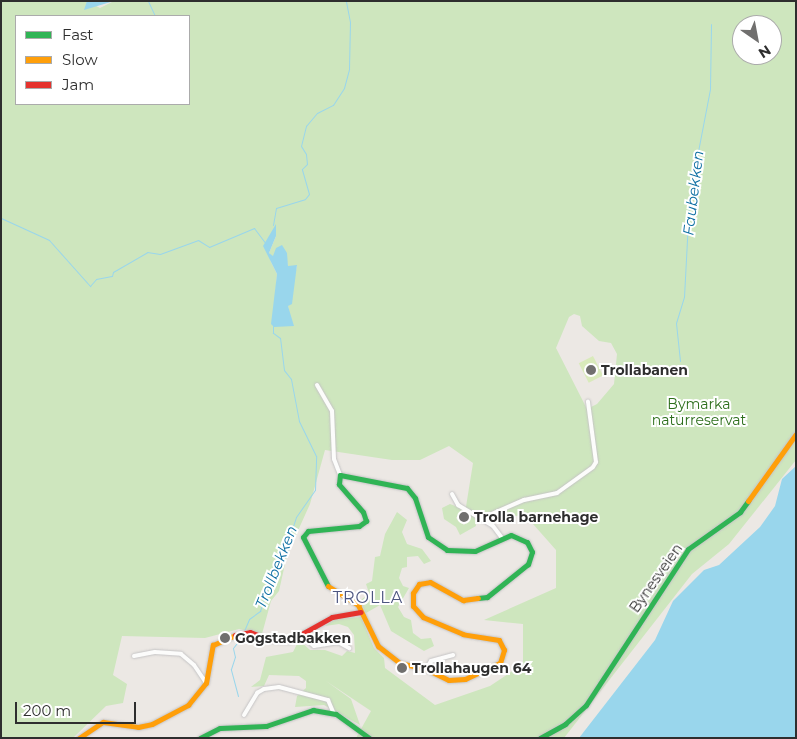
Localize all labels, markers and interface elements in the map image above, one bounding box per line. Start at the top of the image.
legend [15,15,190,105]
north arrow [732,15,782,65]
text: Fast [62,25,93,44]
text: N [755,41,774,62]
text: Slow [62,50,98,69]
text: Jam [62,75,94,94]
water label: Faubekken [679,150,707,236]
place label: Trollabanen [601,362,688,378]
marker: Trollabanen [585,364,597,376]
park label: Bymarka naturreservat [652,396,746,428]
place label: Trolla barnehage [474,509,598,525]
marker: Trolla barnehage [458,511,470,523]
water label: Trollbekken [251,523,301,611]
street label: Bynesveien [626,540,686,616]
district label: TROLLA [332,588,404,608]
place label: Gogstadbakken [235,630,351,646]
marker: Gogstadbakken [219,632,231,644]
place label: Trollahaugen 64 [412,660,531,676]
marker: Trollahaugen 64 [396,662,408,674]
scale bar [18,692,139,724]
text: 200 m [23,701,71,720]

